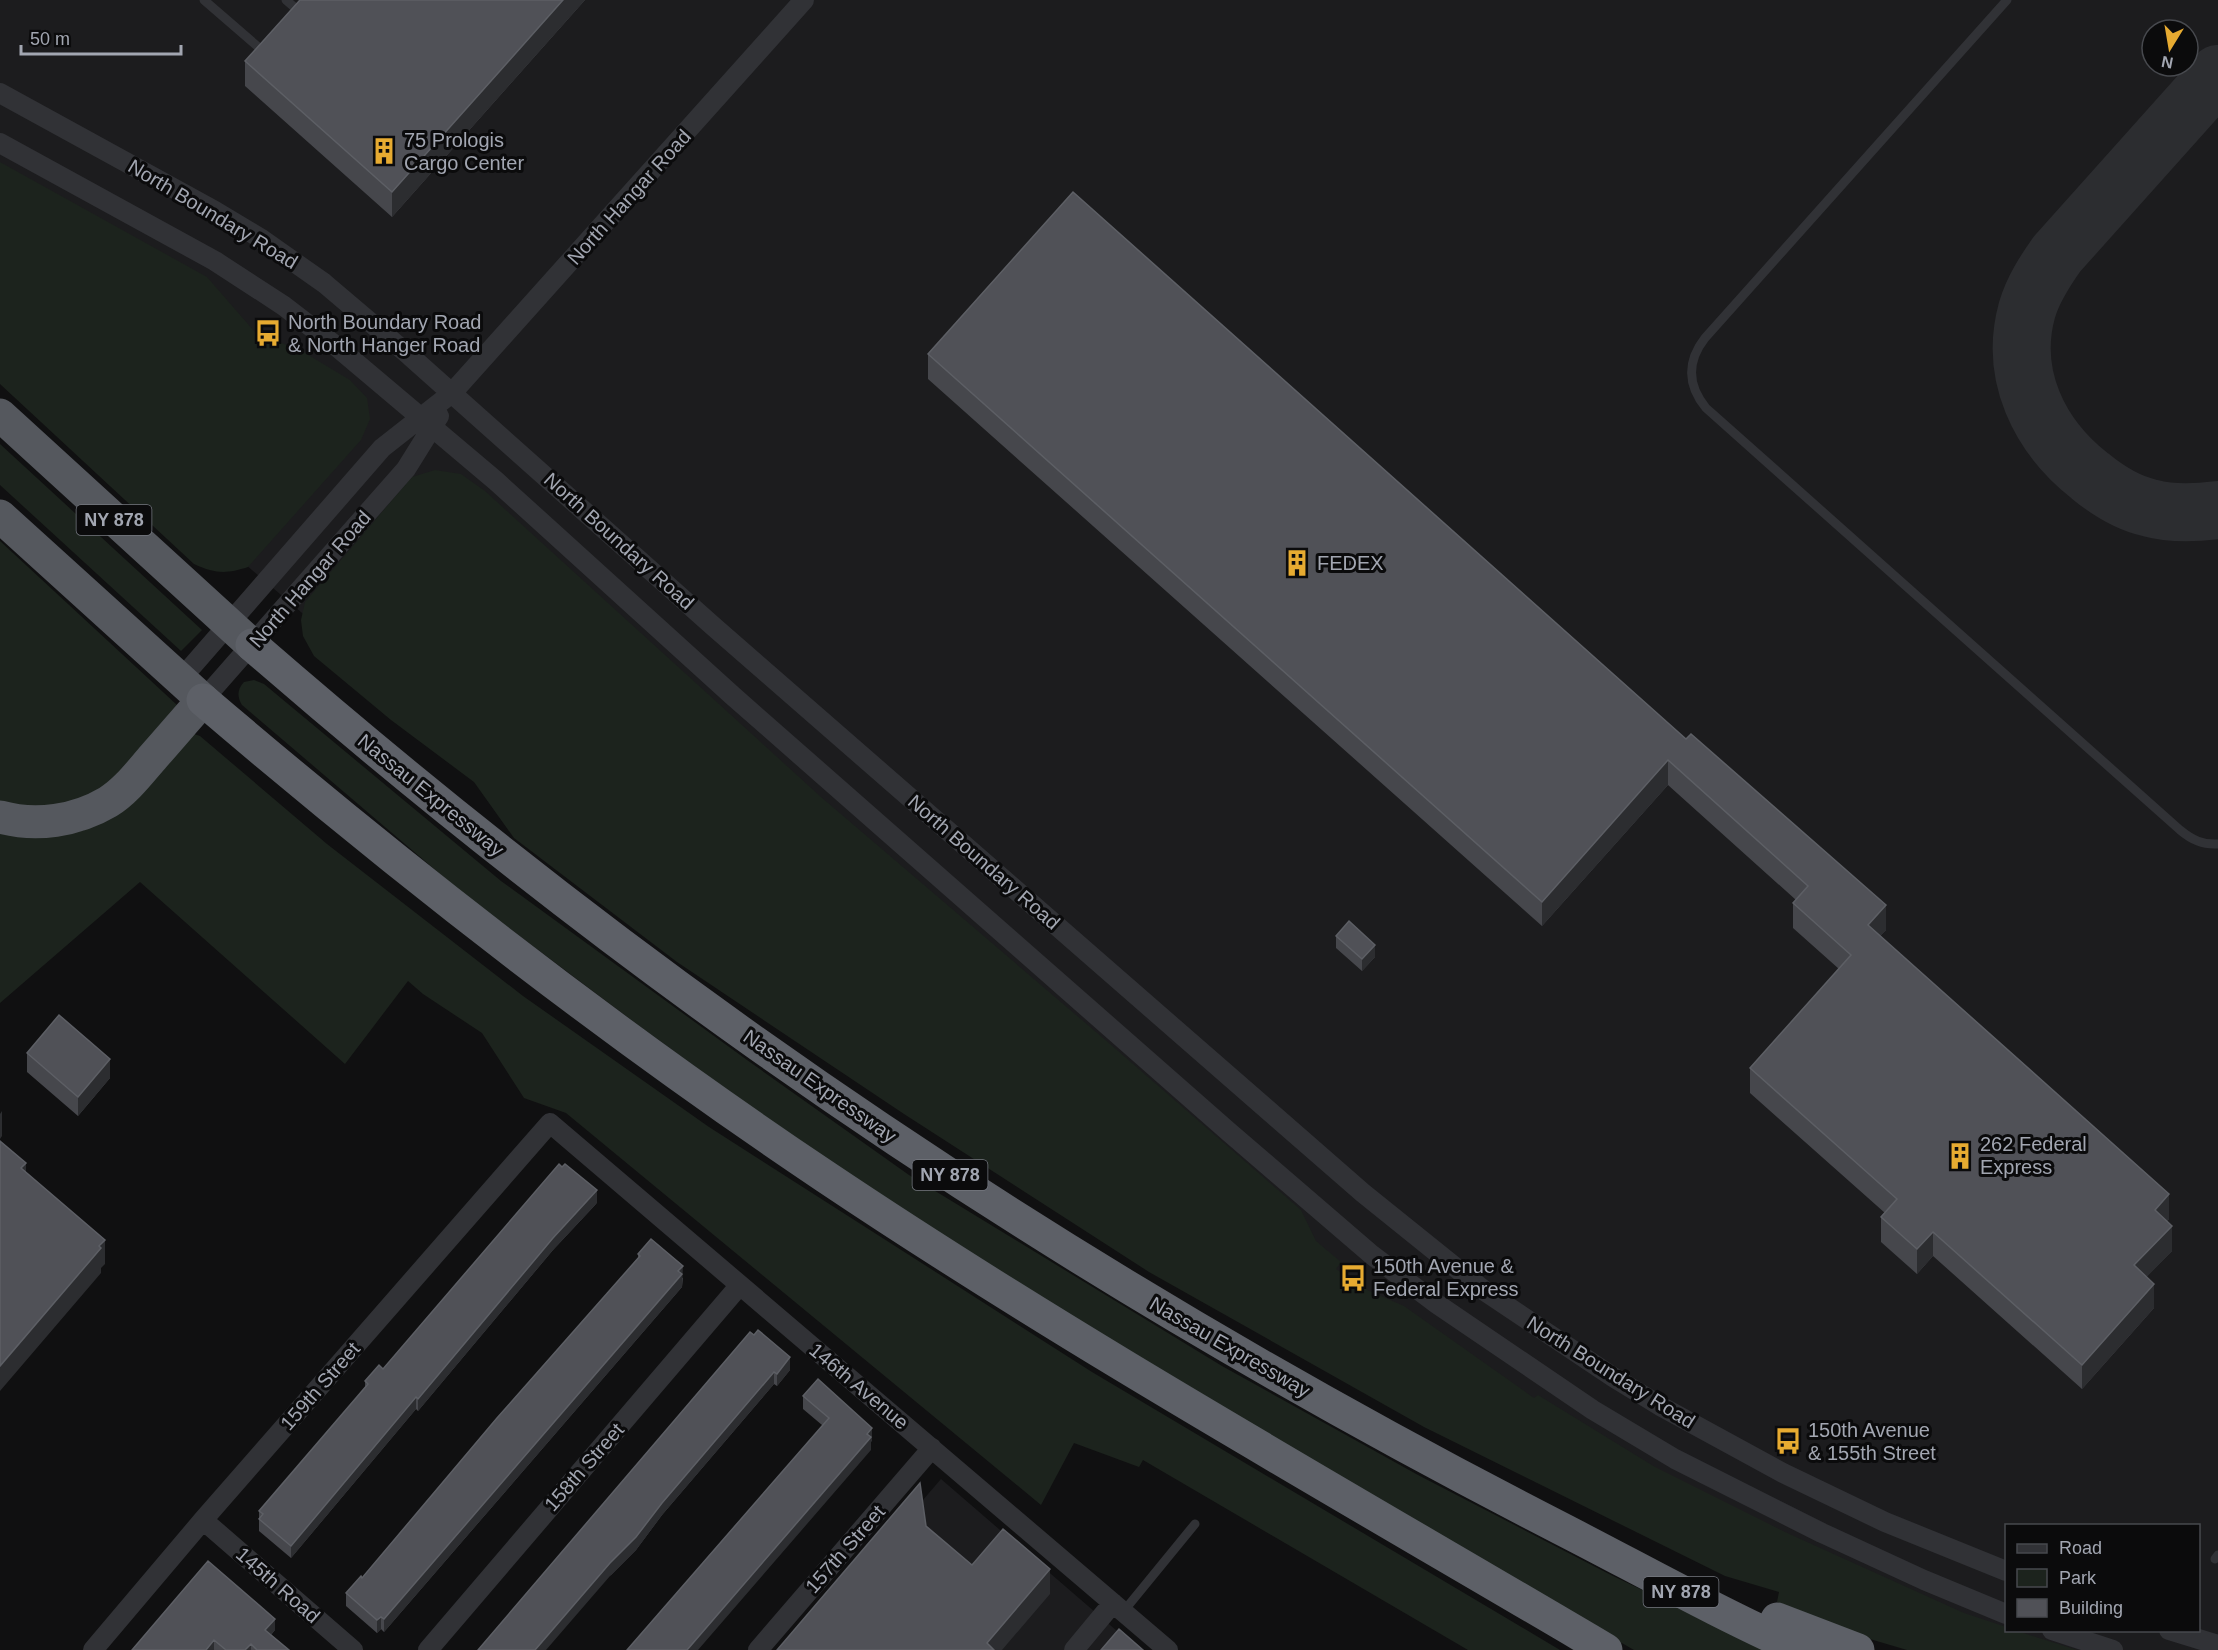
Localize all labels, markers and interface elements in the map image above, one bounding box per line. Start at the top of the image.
scale bar [21,18,182,56]
north arrow [2140,18,2200,78]
text: 50 m [30,29,70,49]
text: N [2160,53,2175,72]
street label: North Hangar Road [563,125,695,269]
place label: 75 Prologis Cargo Center [404,129,524,174]
building icon: 75 Prologis Cargo Center [369,136,399,166]
street label: North Boundary Road [124,155,302,273]
place label: North Boundary Road & North Hanger Road [288,311,481,356]
bus stop icon: North Boundary Road & North Hanger Road [253,318,283,348]
street label: North Boundary Road [540,468,698,614]
road number: NY 878 [76,505,152,535]
street label: North Hangar Road [245,506,375,652]
building icon: FEDEX [1282,548,1312,578]
place label: FEDEX [1317,552,1384,574]
street label: Nassau Expressway [354,729,508,861]
street label: North Boundary Road [904,790,1064,934]
street label: Nassau Expressway [739,1025,901,1147]
place label: 262 Federal Express [1980,1133,2087,1178]
building icon: 262 Federal Express [1945,1141,1975,1171]
road number: NY 878 [912,1160,988,1190]
place label: 150th Avenue & Federal Express [1373,1255,1519,1300]
bus stop icon: 150th Avenue & Federal Express [1338,1263,1368,1293]
street label: Nassau Expressway [1146,1292,1314,1402]
street label: North Boundary Road [1523,1311,1699,1433]
street label: 159th Street [276,1337,364,1434]
street label: 146th Avenue [805,1338,913,1434]
street label: 158th Street [540,1418,628,1515]
place label: 150th Avenue & 155th Street [1808,1419,1936,1464]
bus stop icon: 150th Avenue & 155th Street [1773,1426,1803,1456]
street label: 157th Street [801,1500,889,1597]
legend [2005,1524,2200,1632]
text: Road [2059,1538,2102,1558]
street label: 145th Road [232,1543,324,1627]
text: Park [2059,1568,2097,1588]
road number: NY 878 [1644,1577,1718,1607]
text: Building [2059,1598,2123,1618]

